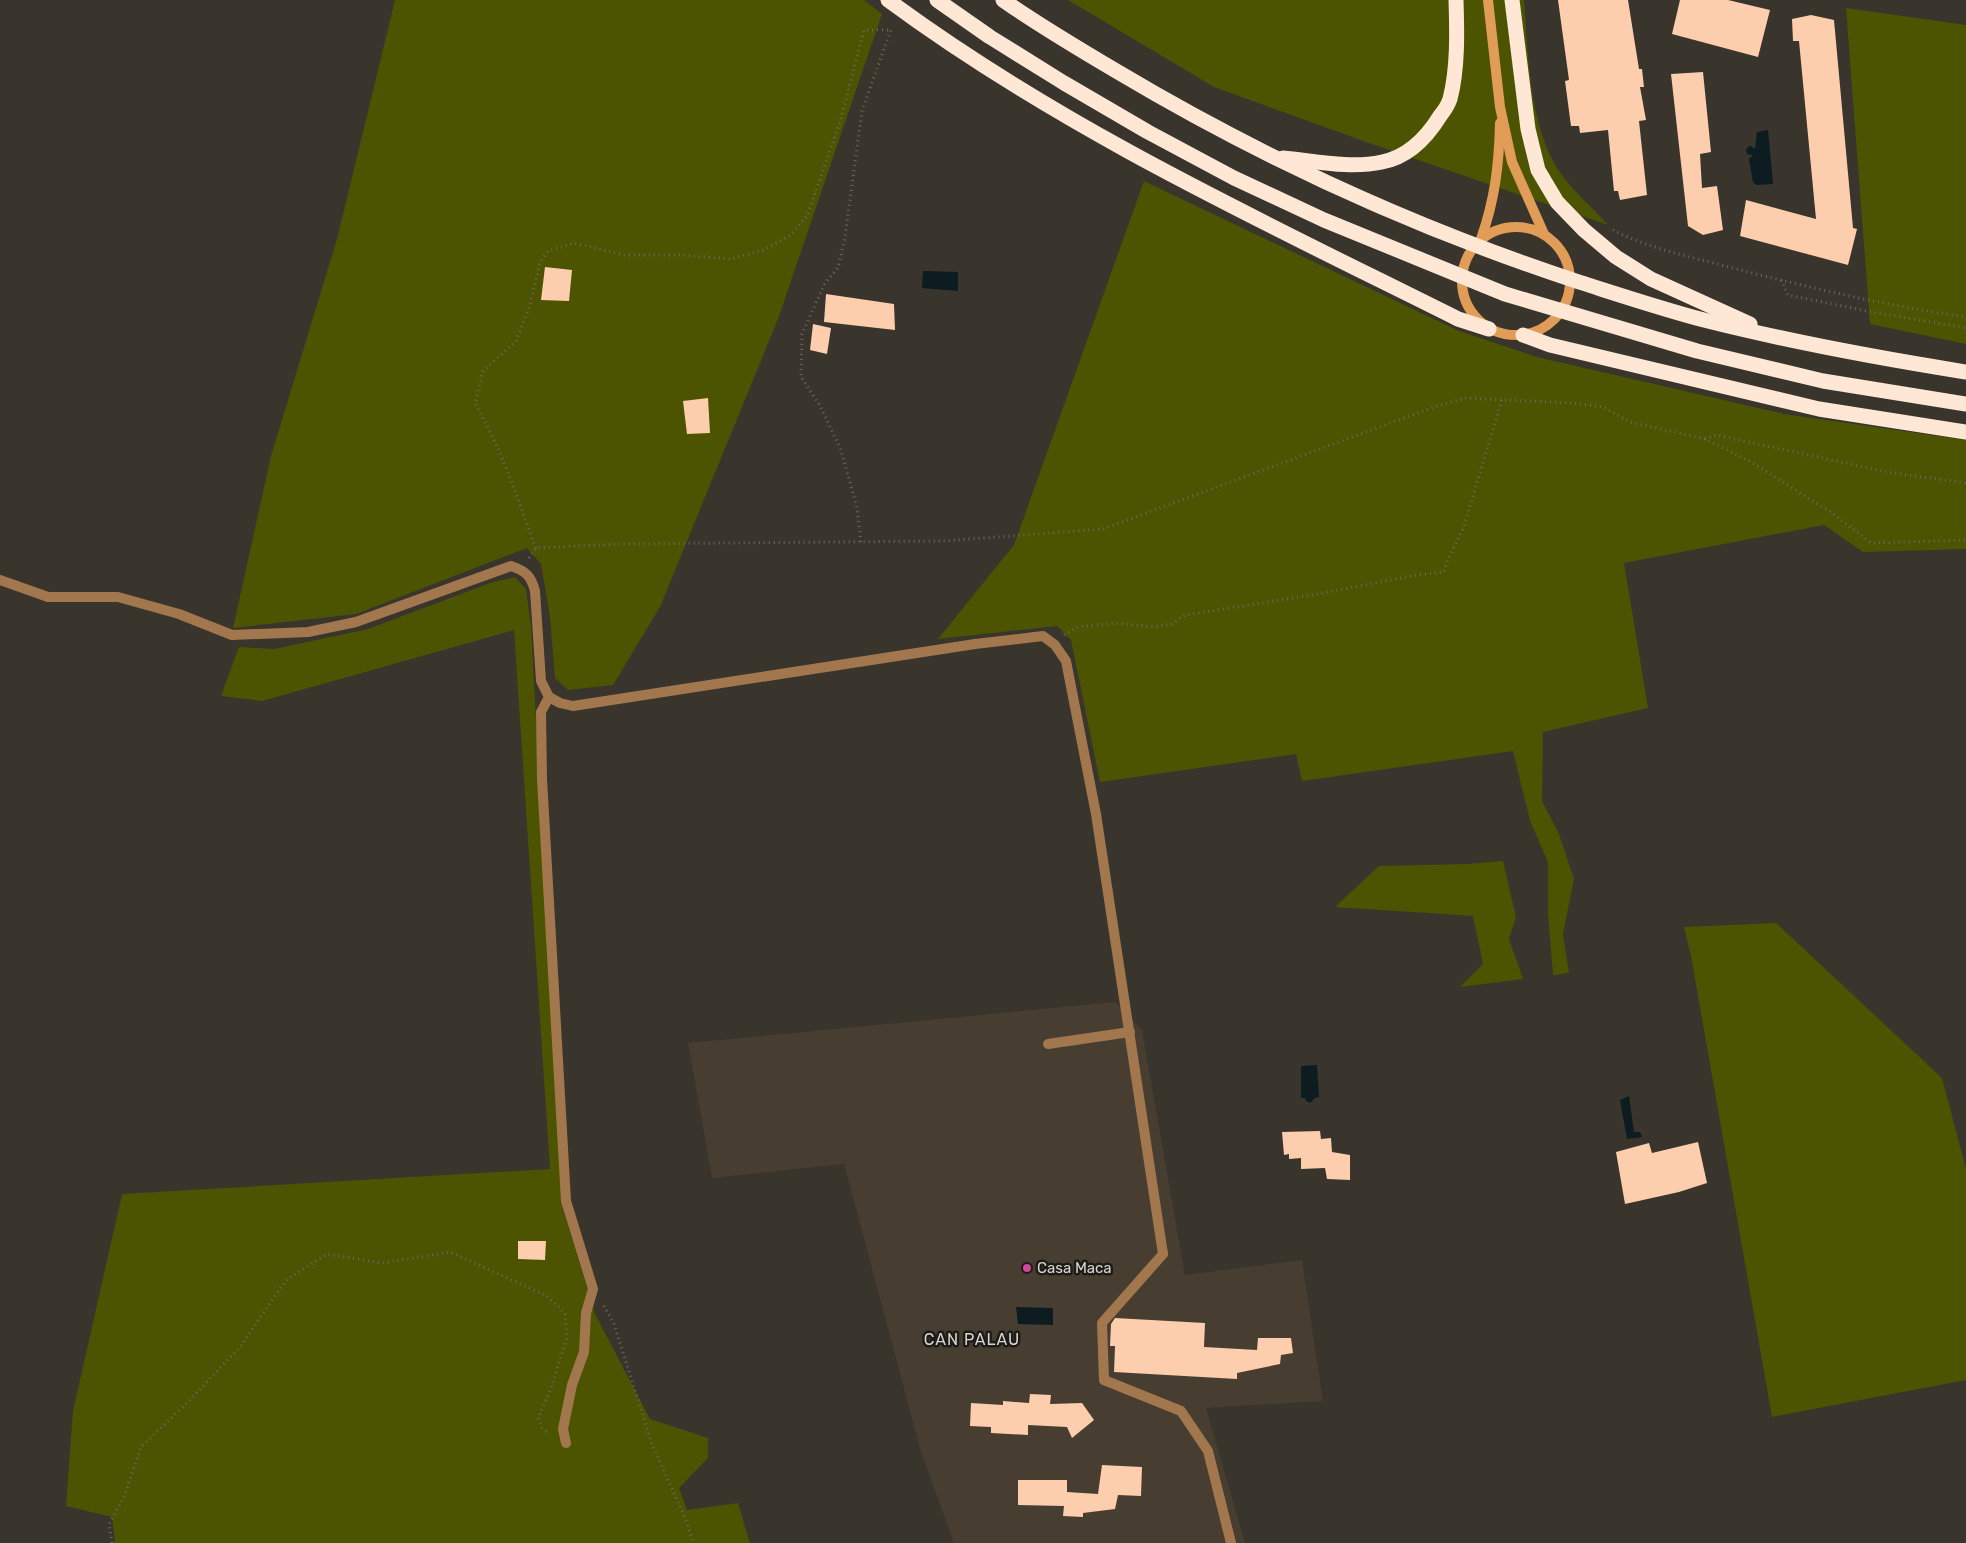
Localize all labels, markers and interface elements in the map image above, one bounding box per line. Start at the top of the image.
place label: Casa Maca [1037,1259,1112,1277]
marker: Casa Maca [1021,1262,1033,1274]
district label: CAN PALAU [924,1330,1020,1349]

